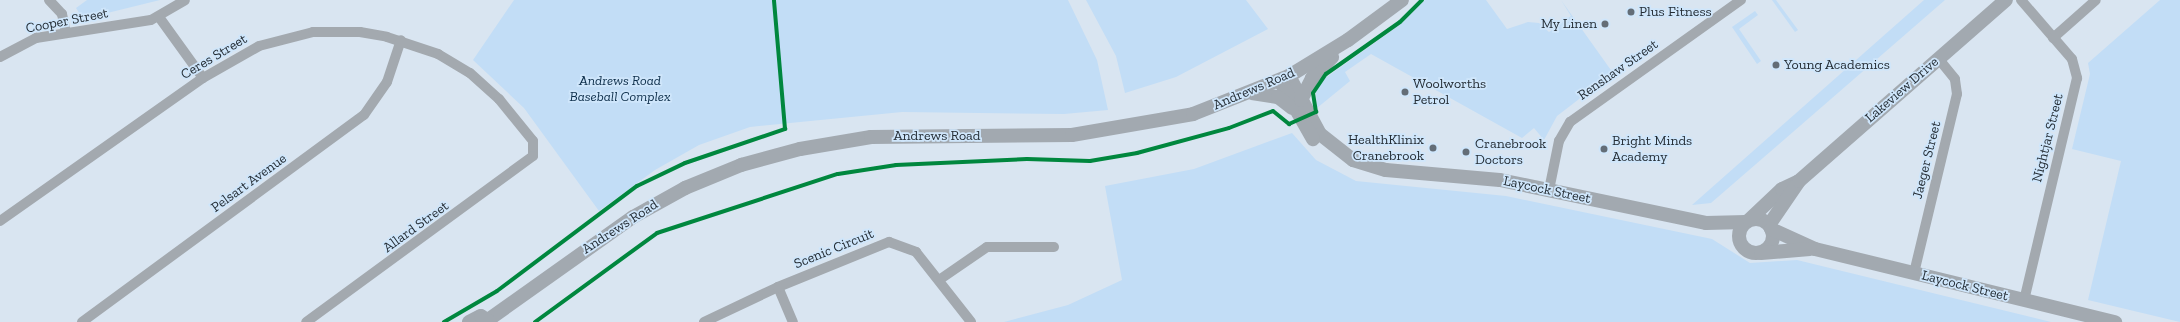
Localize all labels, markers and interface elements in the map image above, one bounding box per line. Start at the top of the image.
place label: Plus Fitness [1639,4,1712,20]
street label: Cooper Street [24,5,110,37]
marker: Plus Fitness [1626,7,1636,17]
place label: My Linen [1541,16,1597,32]
marker: My Linen [1600,19,1610,29]
street label: Ceres Street [178,31,250,83]
street label: Renshaw Street [1575,36,1661,104]
street label: Lakeview Drive [1862,53,1942,127]
place label: Young Academics [1784,57,1890,73]
marker: Young Academics [1771,60,1781,70]
street label: Andrews Road [1211,64,1297,114]
park label: Andrews Road Baseball Complex [569,73,671,106]
place label: Woolworths Petrol [1413,76,1486,108]
marker: Woolworths Petrol [1400,87,1410,97]
street label: Nightjar Street [2029,92,2067,184]
street label: Jaeger Street [1909,119,1945,201]
street label: Andrews Road [893,128,981,144]
place label: HealthKlinix Cranebrook [1348,132,1424,164]
place label: Bright Minds Academy [1612,133,1692,166]
place label: Cranebrook Doctors [1475,136,1546,168]
marker: HealthKlinix Cranebrook [1427,142,1439,154]
marker: Bright Minds Academy [1599,144,1609,154]
marker: Cranebrook Doctors [1460,146,1472,158]
street label: Pelsart Avenue [208,150,290,216]
street label: Laycock Street [1502,173,1592,207]
street label: Andrews Road [579,196,661,258]
street label: Allard Street [380,198,452,256]
street label: Scenic Circuit [792,225,876,273]
street label: Laycock Street [1920,267,2010,305]

